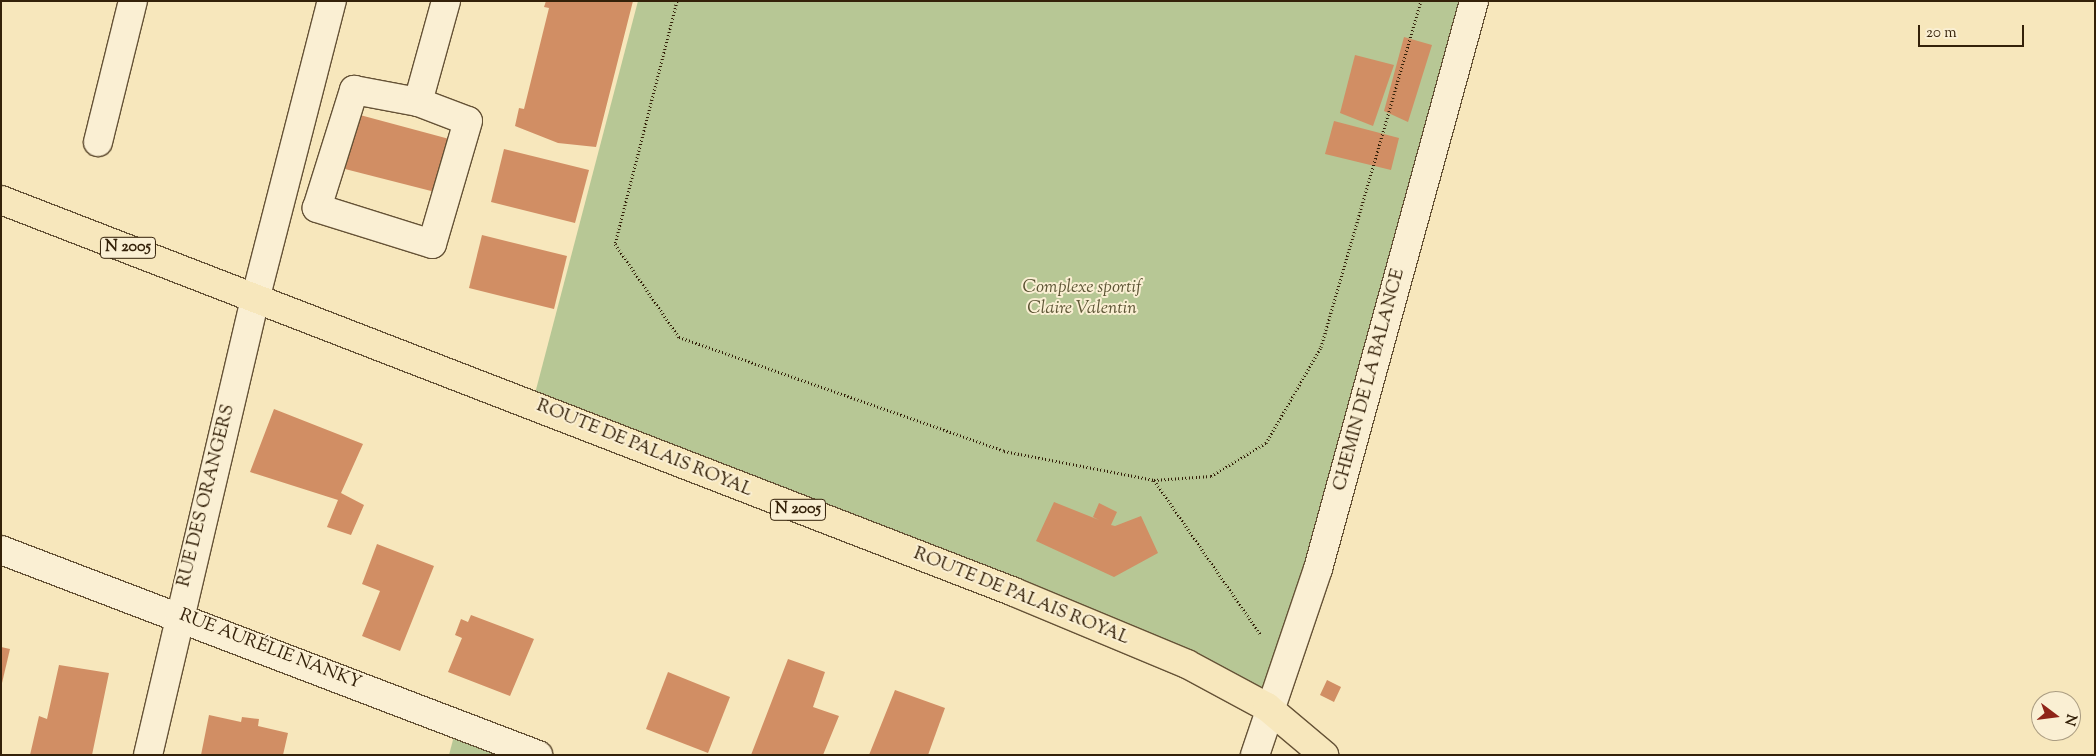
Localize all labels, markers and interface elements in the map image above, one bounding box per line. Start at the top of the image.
scale bar [1921,15,2027,47]
text: 20 m [1926,23,1957,44]
road number: N 2005 [99,234,157,262]
street label: CHEMIN DE LA BALANCE [1330,267,1410,493]
park label: Complexe sportif Claire Valentin [1023,278,1141,320]
street label: ROUTE DE PALAIS ROYAL [533,396,755,502]
street label: RUE DES ORANGERS [174,403,240,589]
road number: N 2005 [769,496,827,524]
street label: ROUTE DE PALAIS ROYAL [910,544,1132,650]
street label: RUE AURÉLIE NANKY [176,605,364,695]
north arrow [2031,691,2081,741]
text: N [2058,712,2081,728]

